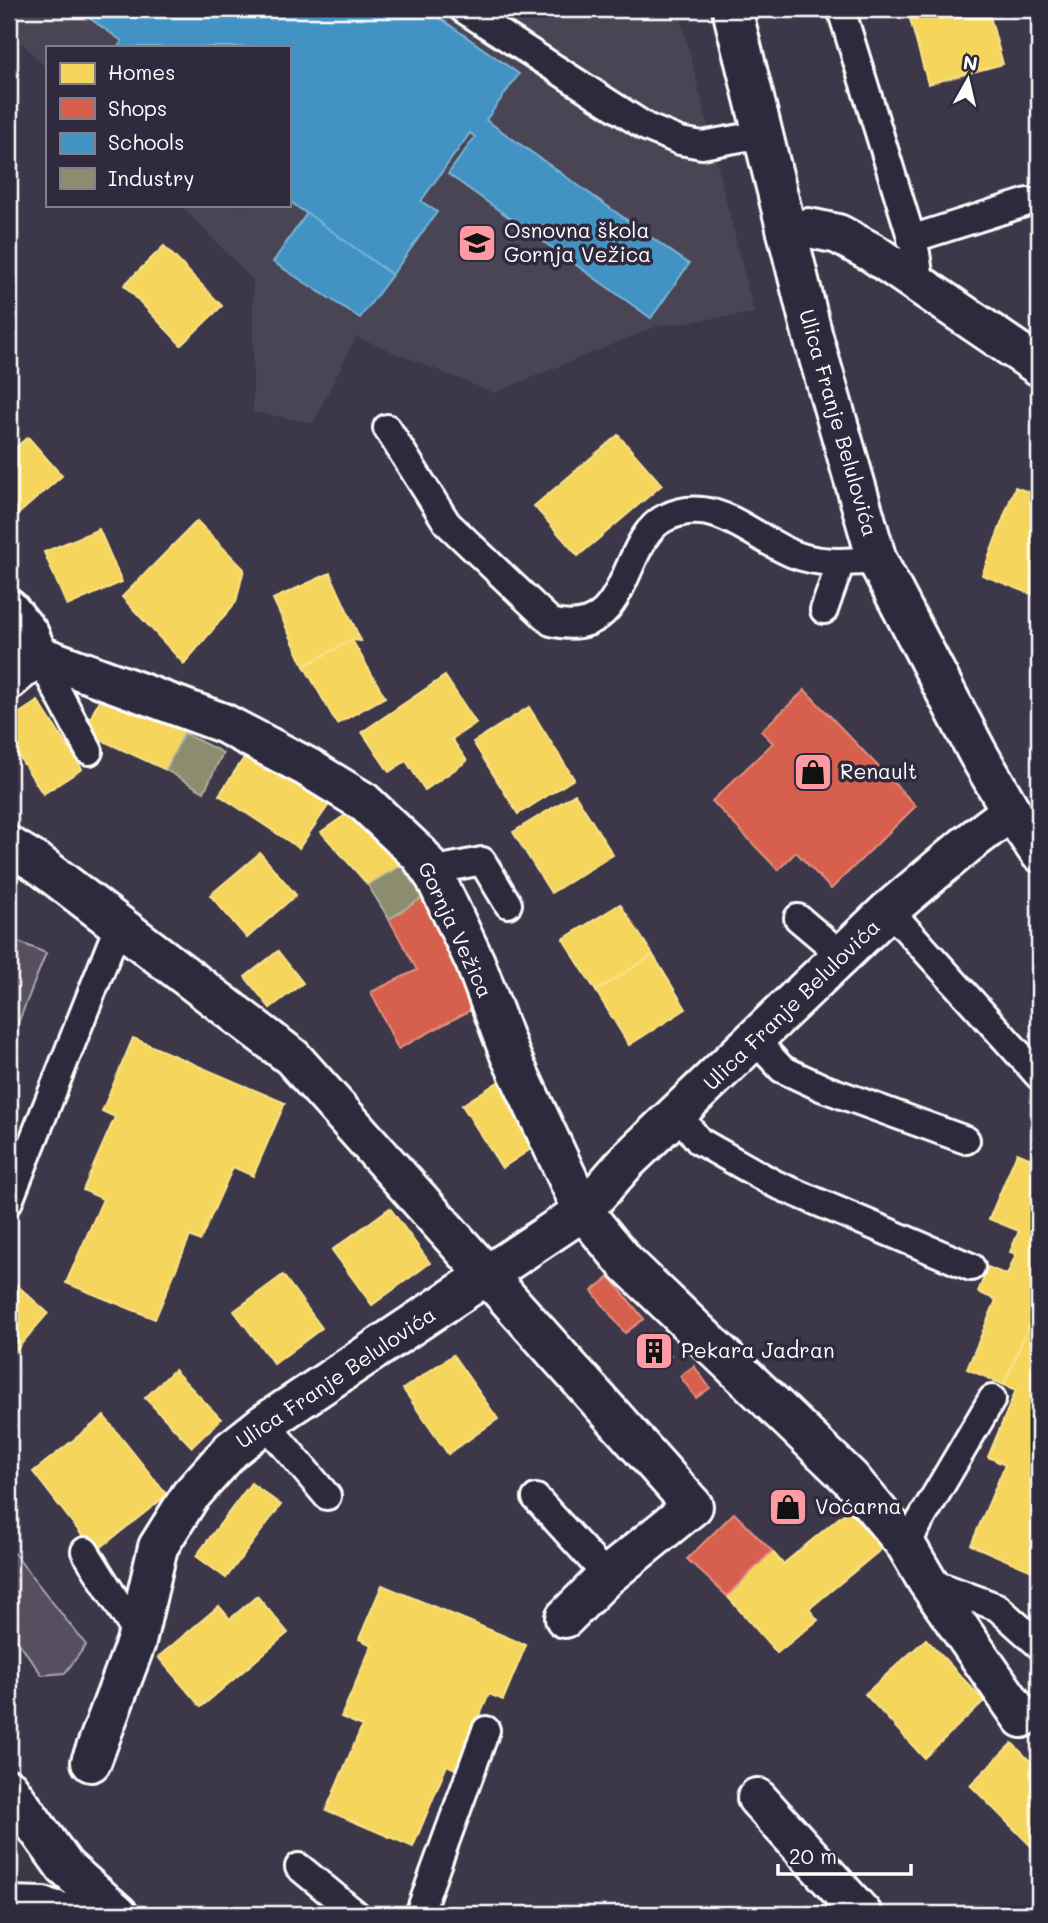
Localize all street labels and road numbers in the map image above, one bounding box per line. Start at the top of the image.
street label: Ulica Franje Belulovića [794,306,885,539]
street label: Gornja Vežica [413,857,500,1002]
street label: Ulica Franje Belulovića [697,913,885,1095]
street label: Ulica Franje Belulovića [230,1300,440,1454]

